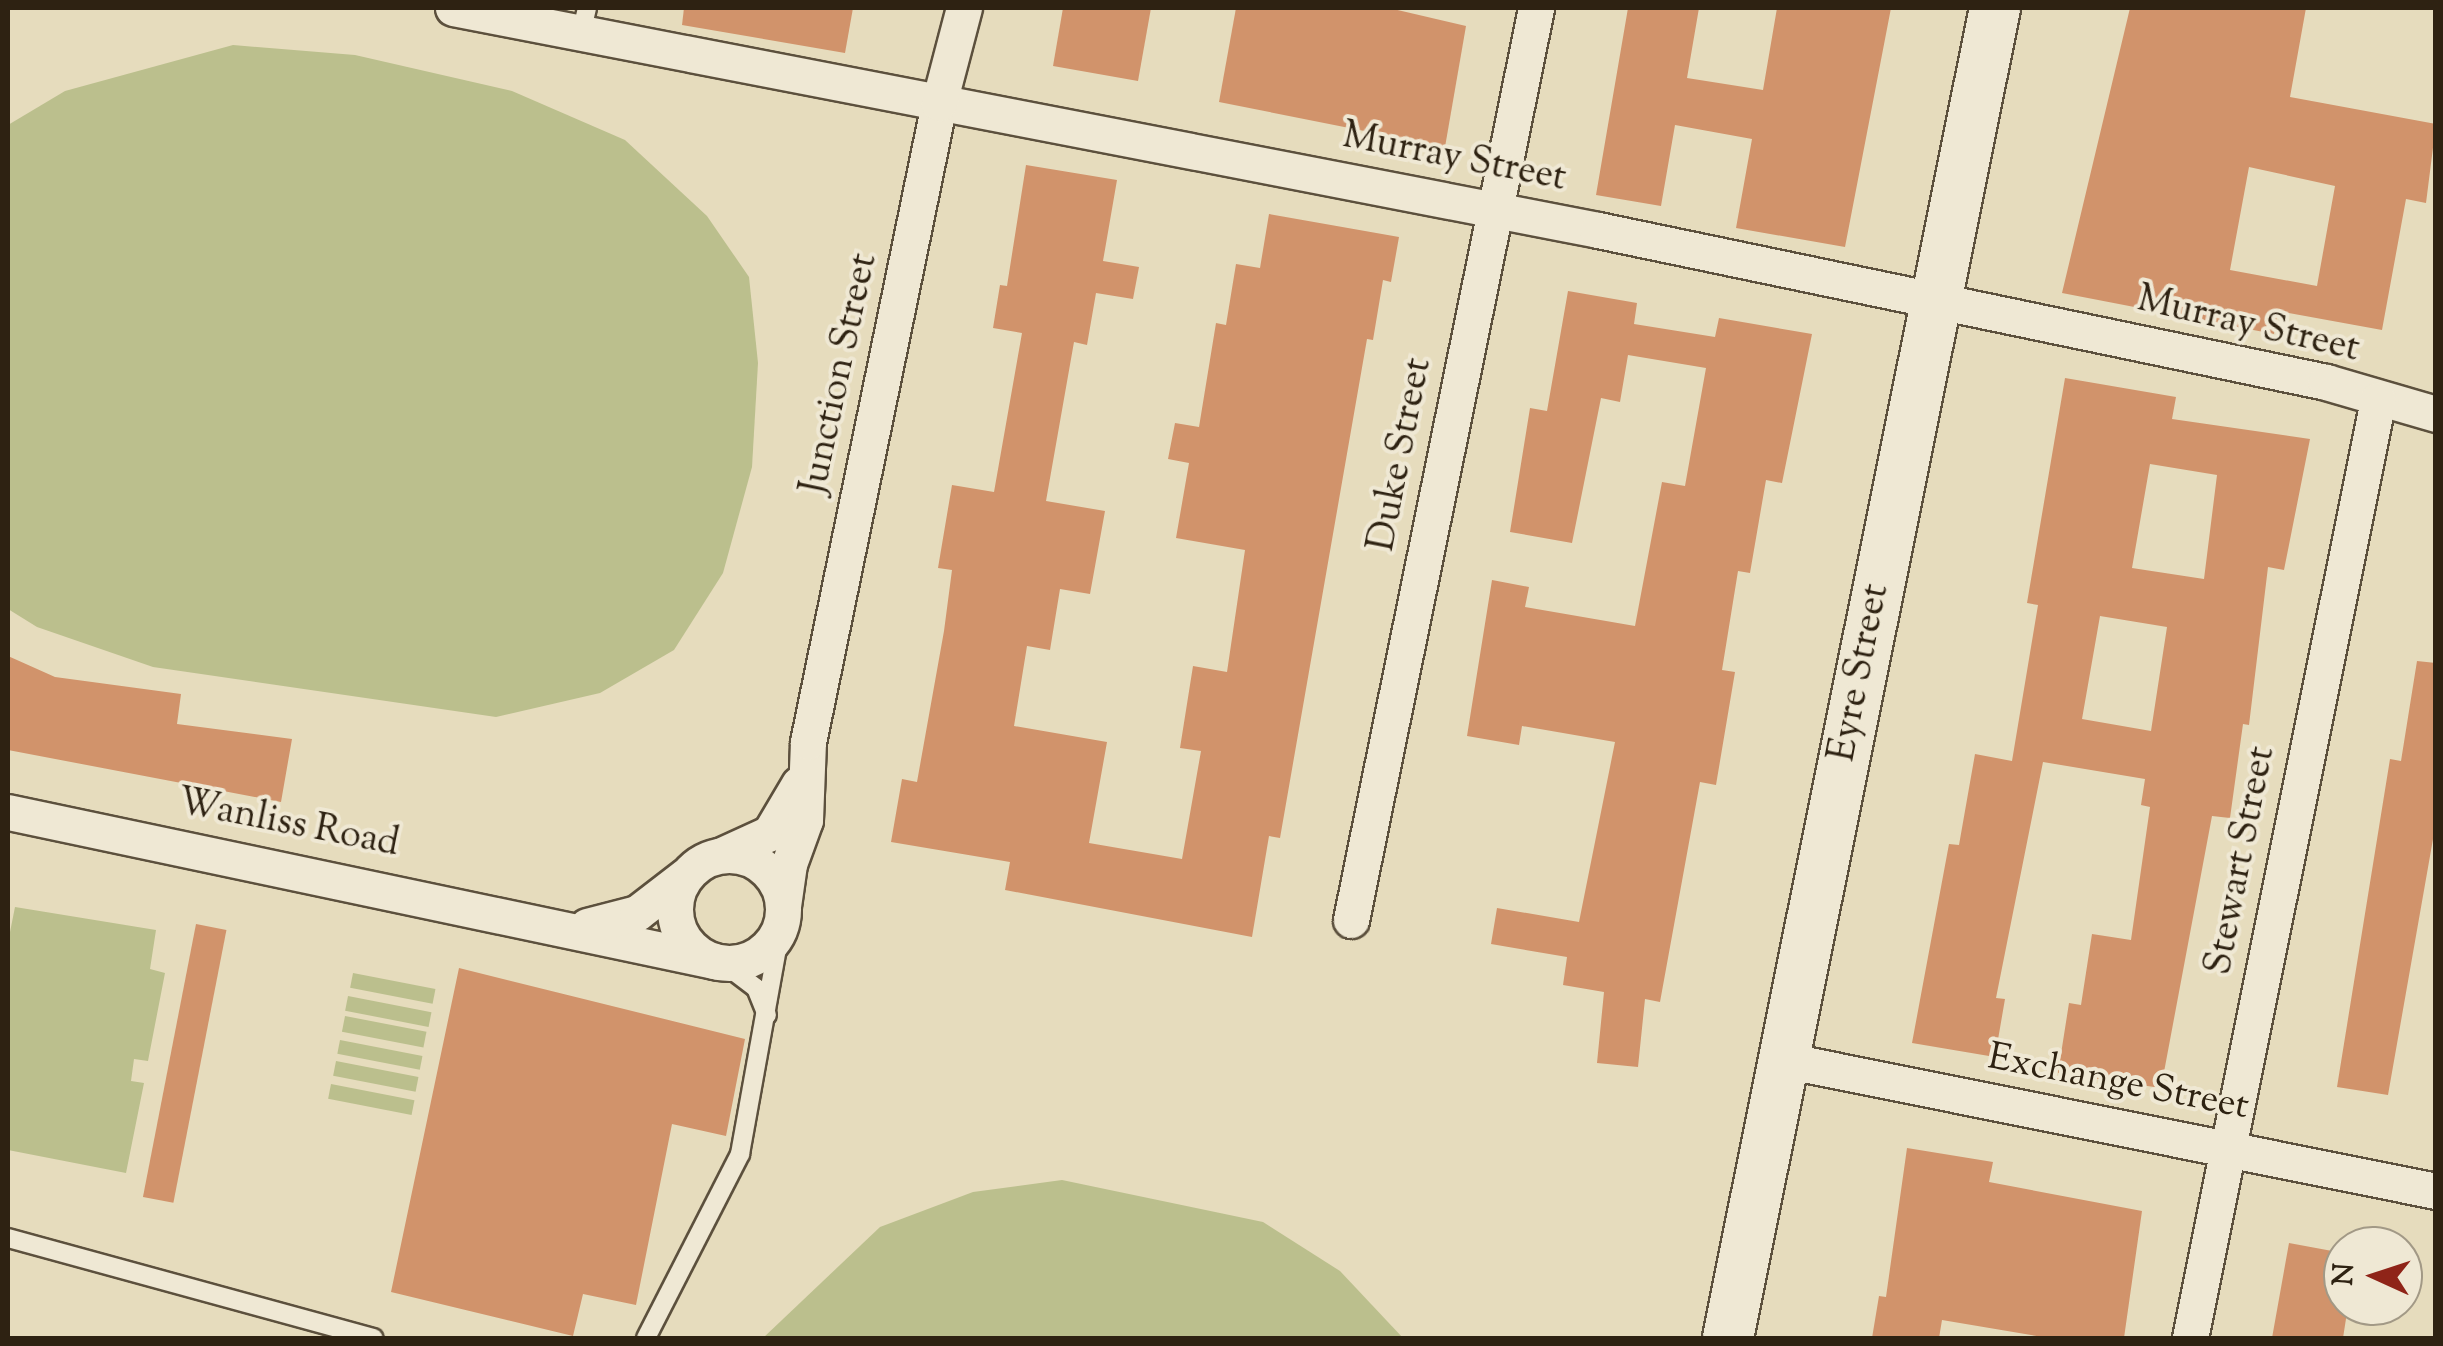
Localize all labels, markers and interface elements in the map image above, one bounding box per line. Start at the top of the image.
street label: Murray Street [1338,115,1570,203]
street label: Junction Street [793,249,889,499]
street label: Murray Street [2132,278,2364,374]
street label: Duke Street [1361,355,1443,555]
street label: Eyre Street [1821,580,1901,766]
street label: Stewart Street [2198,743,2286,979]
street label: Wanliss Road [173,781,403,869]
street label: Exchange Street [1984,1036,2252,1132]
north arrow [2323,1226,2423,1326]
text: N [2324,1262,2366,1287]

